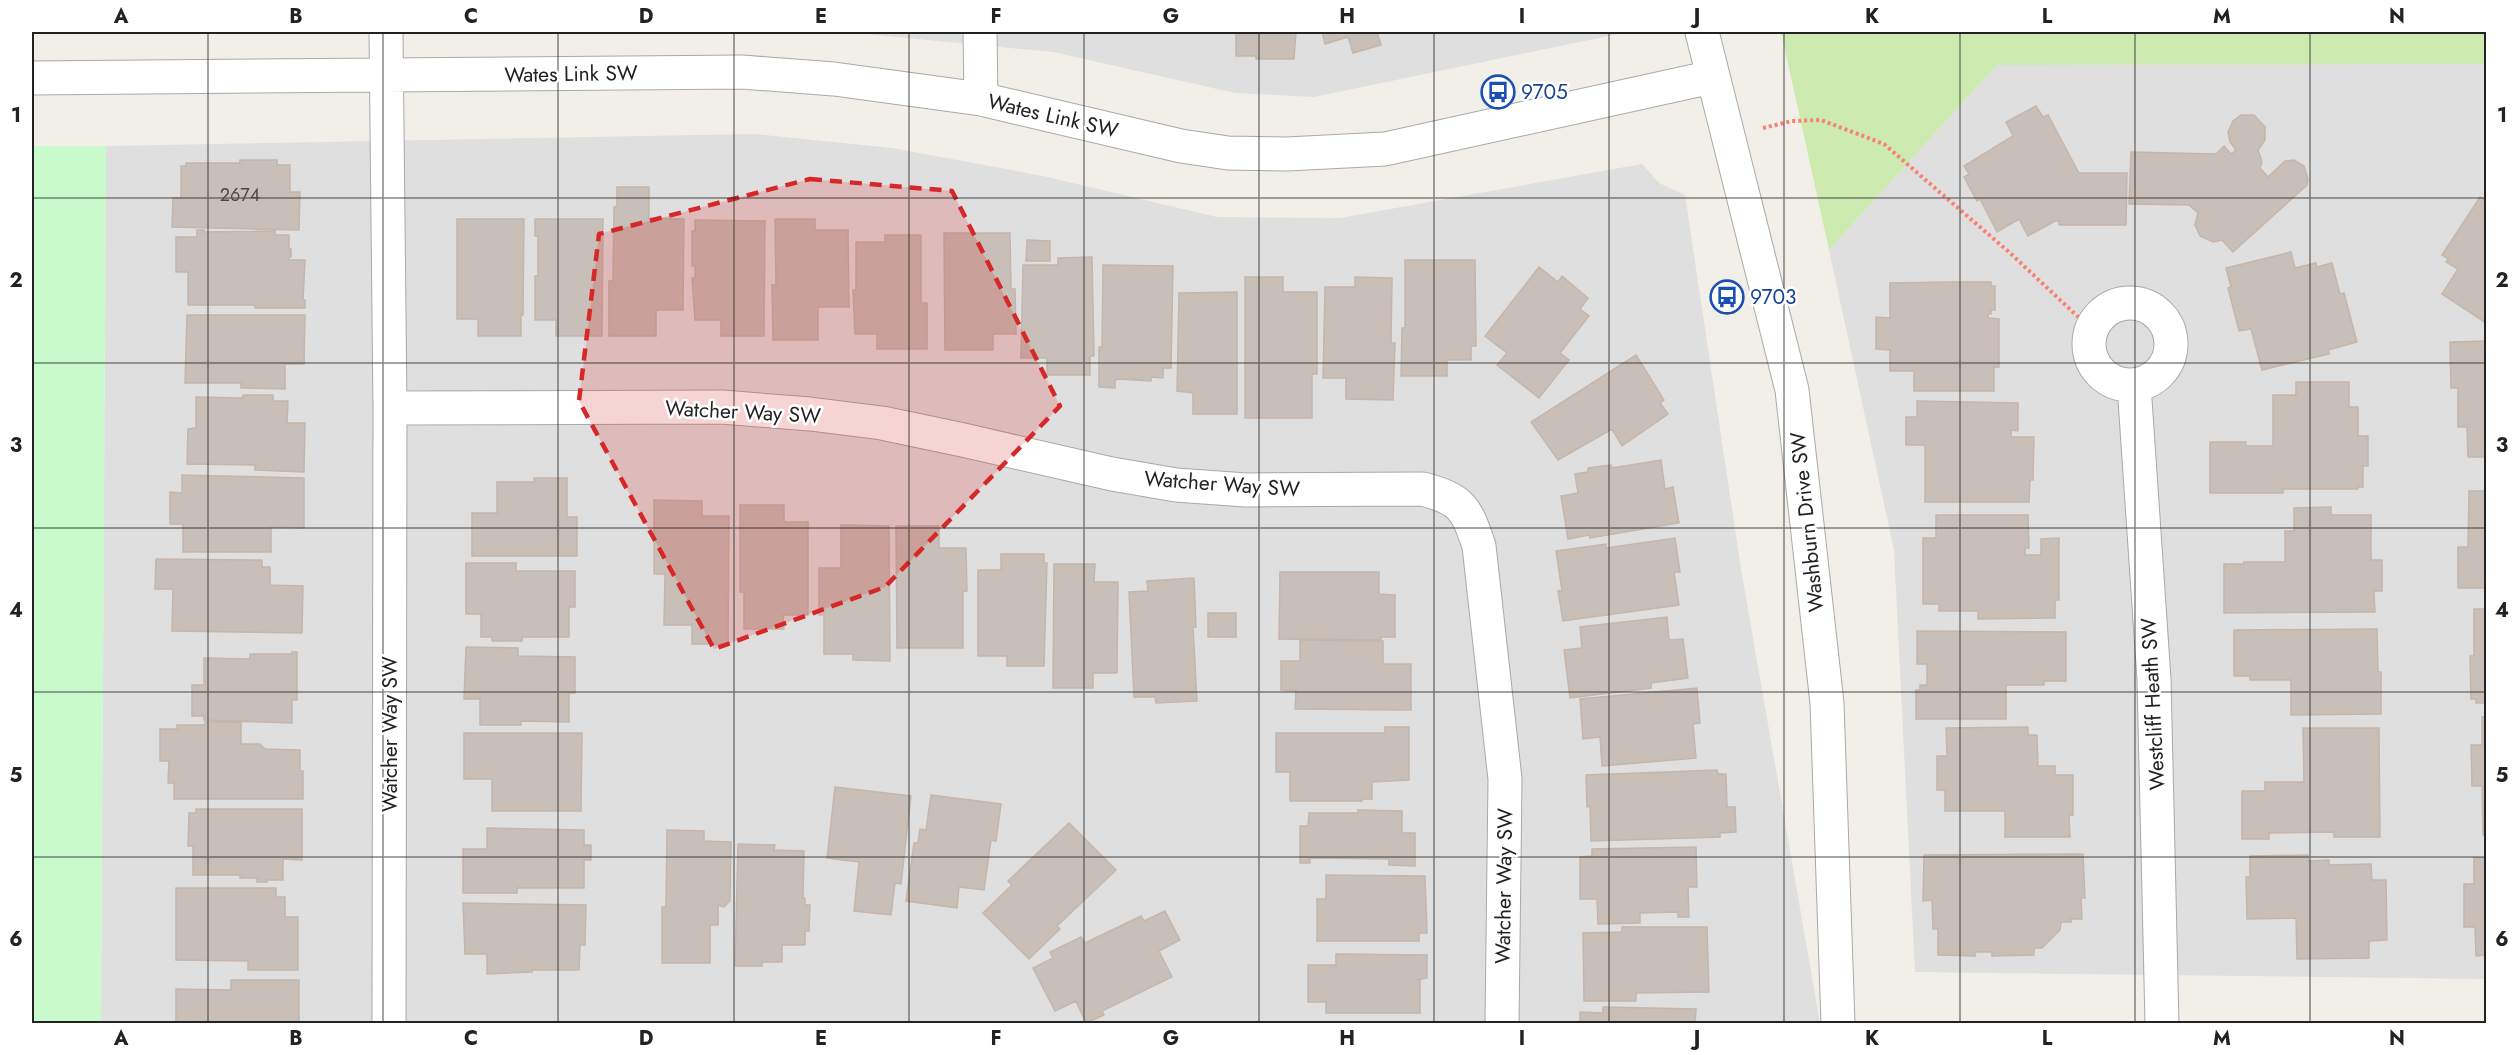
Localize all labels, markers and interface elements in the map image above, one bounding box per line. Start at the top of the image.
text: A [113,2,129,31]
text: B [289,2,303,31]
text: C [464,2,478,31]
text: D [639,2,653,31]
text: E [815,2,827,31]
text: F [990,2,1002,31]
text: G [1163,2,1179,31]
text: H [1339,2,1355,31]
text: I [1519,2,1525,31]
text: J [1690,2,1700,31]
text: K [1865,2,1879,31]
text: L [2042,2,2053,31]
text: M [2213,2,2231,31]
text: N [2389,2,2405,31]
street label: Wates Link SW [504,58,638,90]
bus stop icon: 9705 [1480,74,1516,110]
place label: 9705 [1521,77,1568,107]
street label: Wates Link SW [985,86,1121,146]
text: 1 [11,101,21,130]
text: 1 [2497,101,2507,130]
house number: 2674 [220,182,260,208]
text: 2 [9,266,23,295]
text: 2 [2495,266,2509,295]
bus stop icon: 9703 [1709,279,1745,315]
place label: 9703 [1750,282,1797,312]
street label: Watcher Way SW [664,393,822,431]
street label: Washburn Drive SW [1783,430,1831,614]
text: 3 [10,431,22,460]
text: 3 [2496,431,2508,460]
street label: Watcher Way SW [1143,464,1301,504]
text: 4 [9,596,23,625]
text: 4 [2495,596,2509,625]
street label: Westcliff Heath SW [2133,617,2172,791]
street label: Watcher Way SW [375,656,405,812]
text: 5 [10,761,23,790]
text: 5 [2496,761,2509,790]
street label: Watcher Way SW [1488,808,1520,964]
text: 6 [9,925,23,954]
text: 6 [2495,925,2509,954]
text: A [113,1024,129,1053]
text: B [289,1024,303,1053]
text: C [464,1024,478,1053]
text: D [639,1024,653,1053]
text: E [815,1024,827,1053]
text: F [990,1024,1002,1053]
text: G [1163,1024,1179,1053]
text: H [1339,1024,1355,1053]
text: I [1519,1024,1525,1053]
text: J [1690,1024,1700,1053]
text: K [1865,1024,1879,1053]
text: L [2042,1024,2053,1053]
text: M [2213,1024,2231,1053]
text: N [2389,1024,2405,1053]

